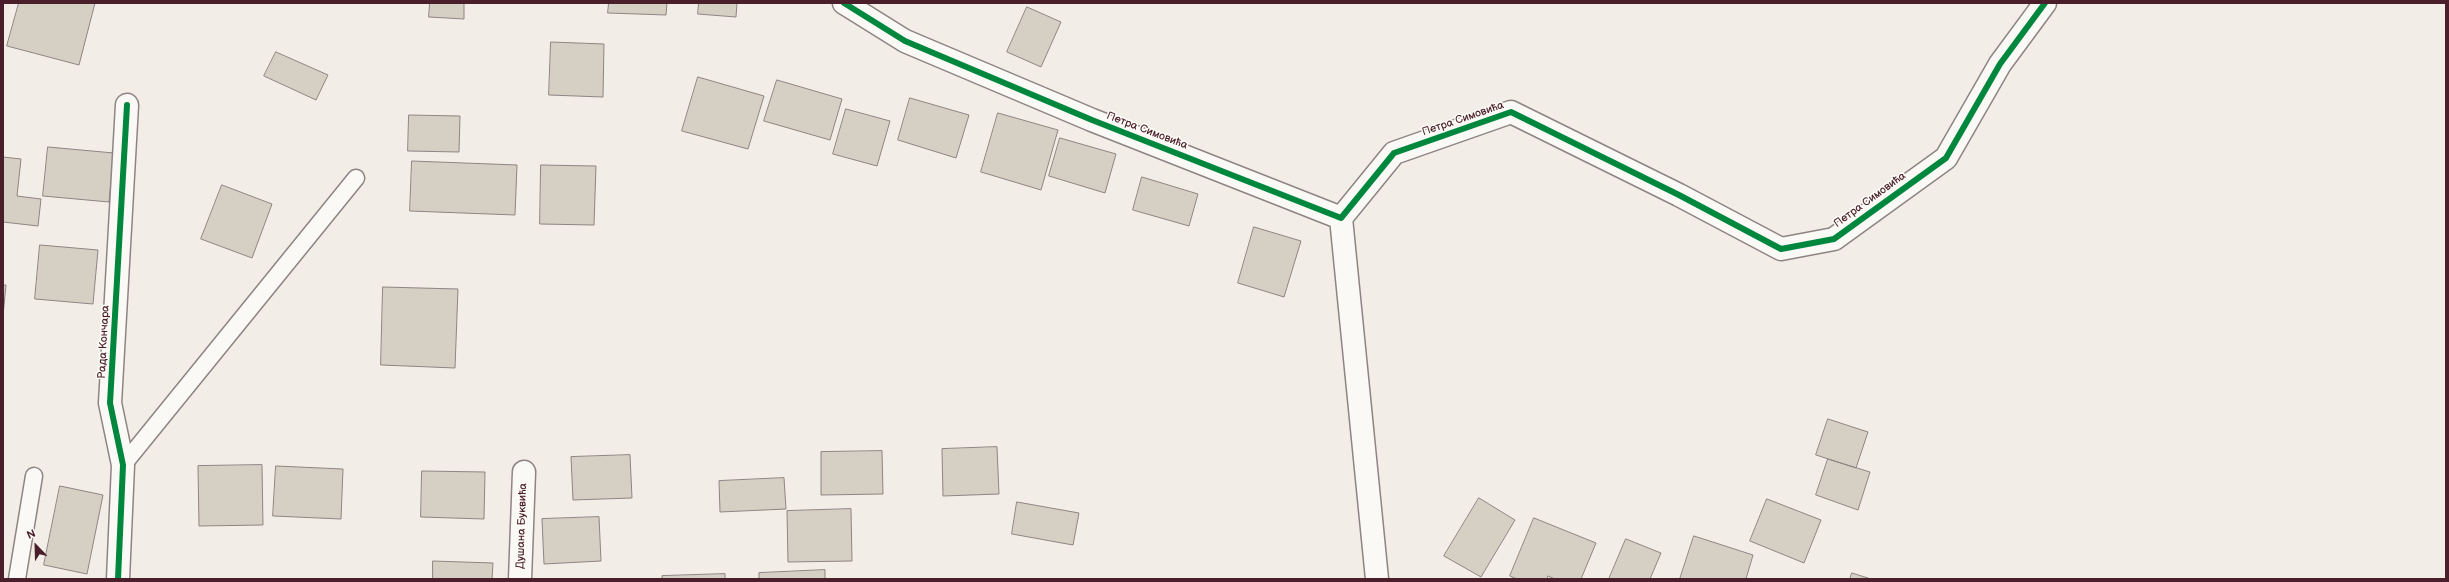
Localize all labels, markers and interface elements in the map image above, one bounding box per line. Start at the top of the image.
street label: Петра Симовића [1420,99,1506,139]
street label: Петра Симовића [1105,109,1189,153]
street label: Петра Симовића [1831,170,1909,230]
street label: Рада Кончара [95,305,113,379]
street label: Душана Буквића [514,483,530,569]
north arrow [16,526,56,566]
text: N [25,527,37,542]

